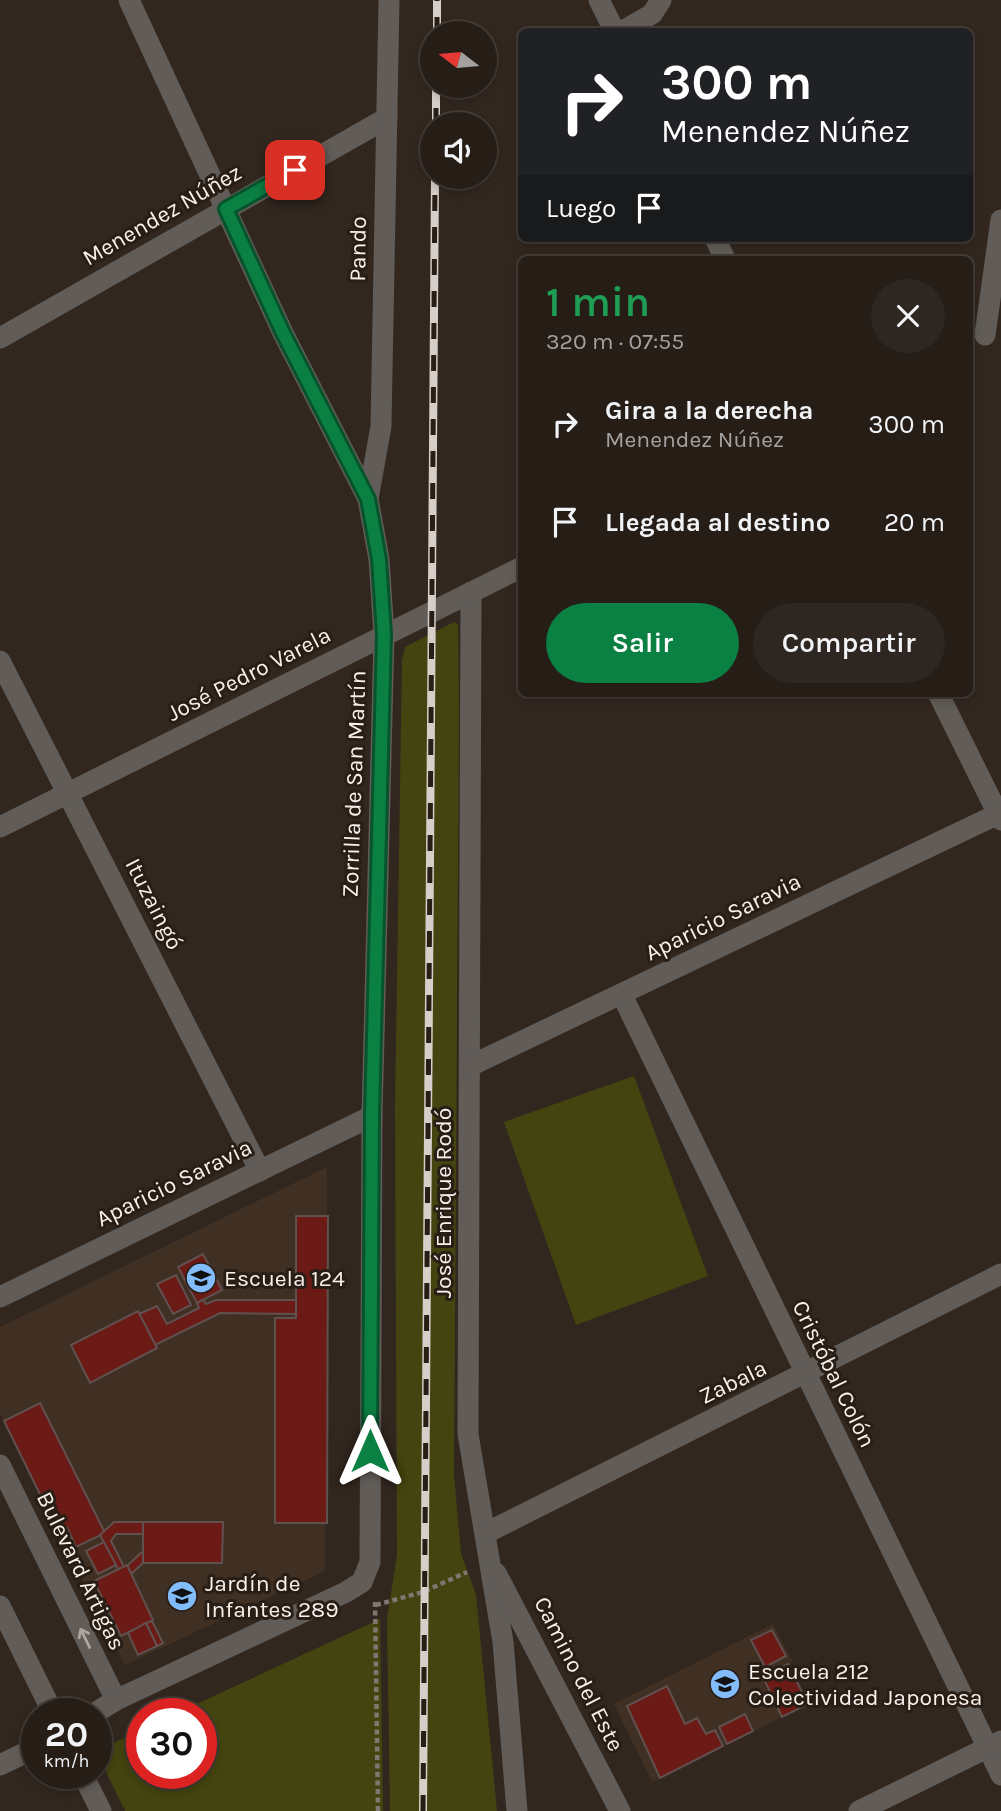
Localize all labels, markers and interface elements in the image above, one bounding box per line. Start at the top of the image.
north arrow [420,21,497,98]
map controls [420,21,497,189]
text: 300 m [661,54,812,111]
icon: right [546,56,637,147]
button: sound [420,112,497,189]
text: Menendez Núñez [661,113,910,150]
pin [265,140,325,200]
icon: arrive [276,151,314,189]
street label: Menendez Núñez [78,159,246,271]
icon: arrive [630,189,668,227]
text: Luego [546,193,616,224]
street label: Pando [344,216,372,282]
text: 1 min [546,277,650,327]
button: close [871,279,945,353]
text: 320 m · 07:55 [546,328,684,355]
text: Gira a la derecha [605,395,814,426]
icon: right [546,405,584,443]
text: 300 m [868,409,945,440]
text: Menendez Núñez [605,426,784,453]
icon: arrive [546,503,584,541]
text: Llegada al destino [605,507,831,538]
text: 20 m [884,507,945,538]
button: Salir [546,603,739,683]
button: Compartir [753,603,945,683]
street label: José Pedro Varela [163,621,335,727]
street label: Zorrilla de San Martín [337,670,371,898]
street label: Ituzaingó [120,854,188,954]
street label: Aparicio Saravia [641,868,805,966]
street label: José Enrique Rodó [430,1108,457,1298]
street label: Aparicio Saravia [92,1134,256,1232]
school or university icon: Escuela 124 [184,1261,218,1295]
place label: Escuela 124 [224,1265,345,1292]
street label: Cristóbal Colón [787,1296,881,1452]
street label: Zabala [695,1354,771,1410]
position arrow [333,1414,407,1488]
street label: Bulevard Artigas [31,1487,131,1655]
place label: Jardín de Infantes 289 [205,1570,339,1623]
school or university icon: Jardín de Infantes 289 [165,1579,199,1613]
street label: Camino del Este [528,1592,630,1756]
one-way arrow [78,1628,92,1649]
place label: Escuela 212 Colectividad Japonesa [748,1658,982,1711]
school or university icon: Escuela 212 Colectividad Japonesa [708,1667,742,1701]
speed limit sign: 30 [126,1698,217,1789]
text: 20 [45,1714,88,1755]
text: km/h [44,1750,89,1772]

